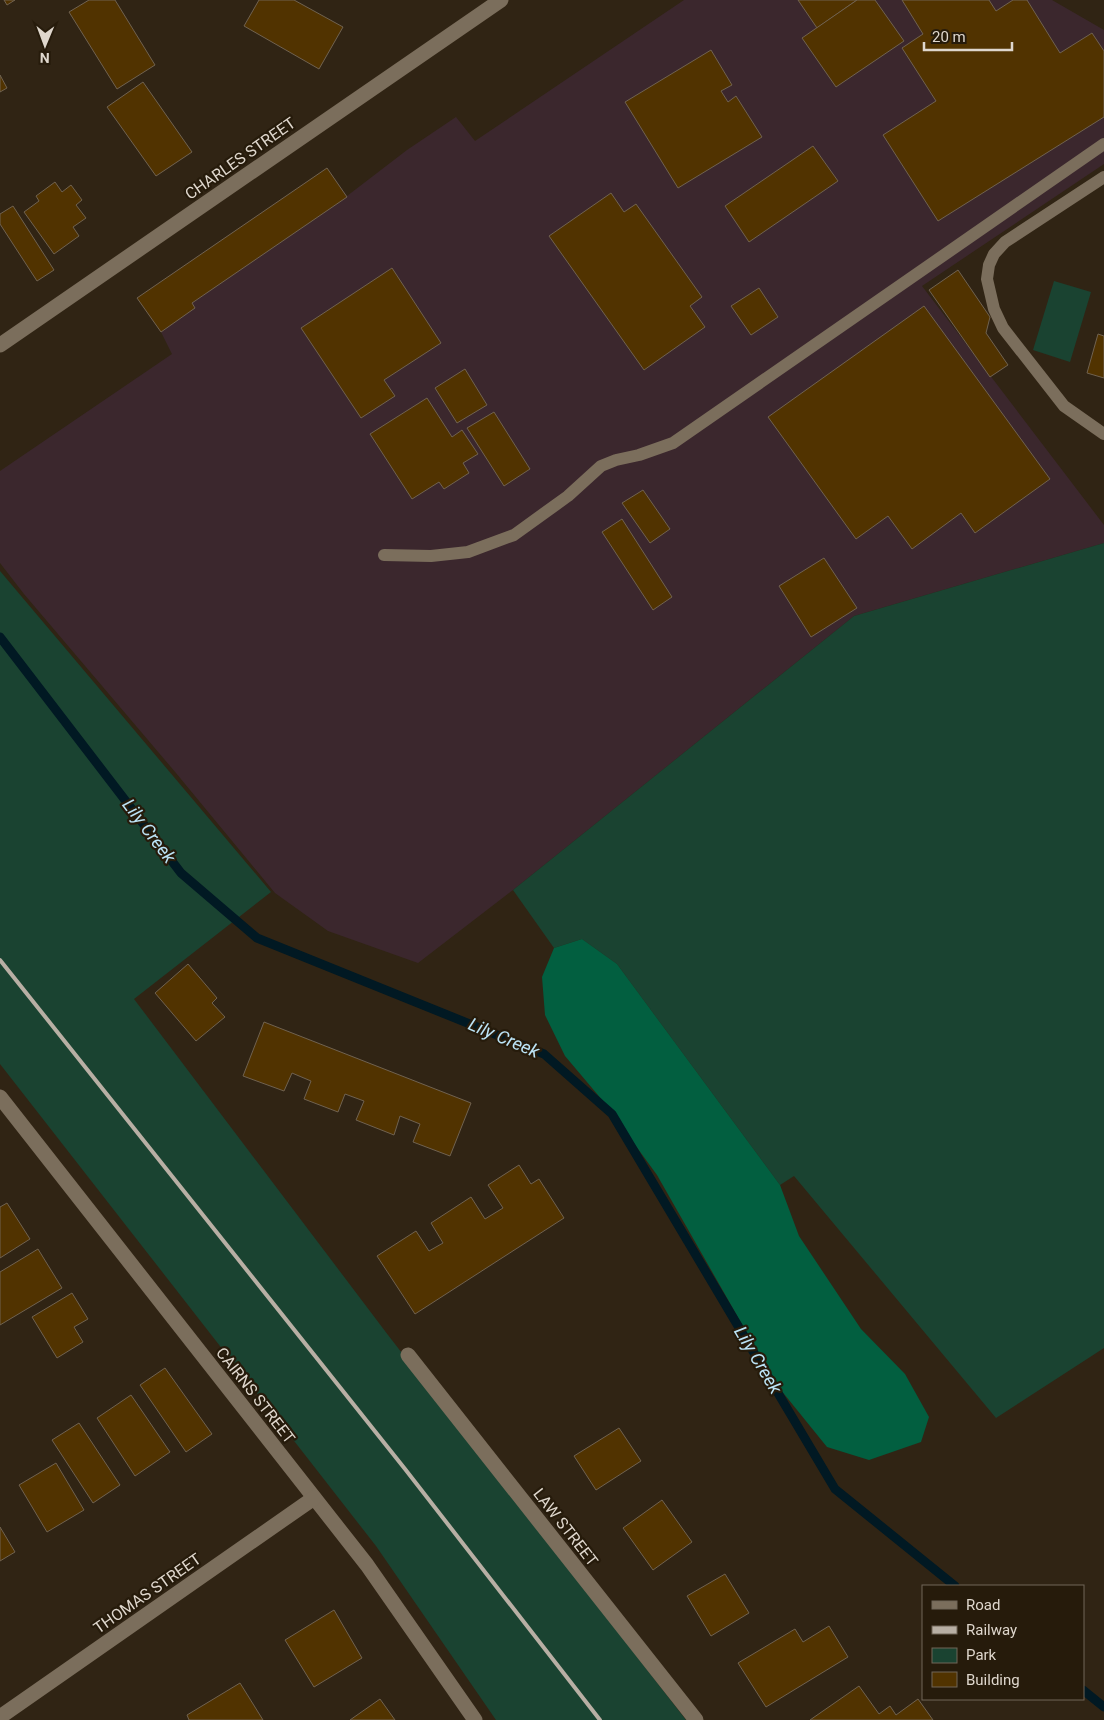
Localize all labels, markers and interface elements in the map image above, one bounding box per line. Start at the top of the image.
north arrow [20,20,70,70]
scale bar [924,20,1012,52]
text: 20 m [932,28,966,46]
text: N [40,50,50,66]
street label: CHARLES STREET [181,113,299,204]
water label: Lily Creek [118,794,181,868]
water label: Lily Creek [466,1013,544,1062]
water label: Lily Creek [730,1322,787,1398]
street label: CAIRNS STREET [212,1343,299,1448]
street label: LAW STREET [529,1485,602,1570]
street label: THOMAS STREET [90,1549,205,1638]
legend [922,1585,1084,1700]
text: Road [966,1596,1000,1614]
text: Railway [966,1621,1017,1639]
text: Park [966,1646,997,1664]
text: Building [966,1671,1020,1689]

